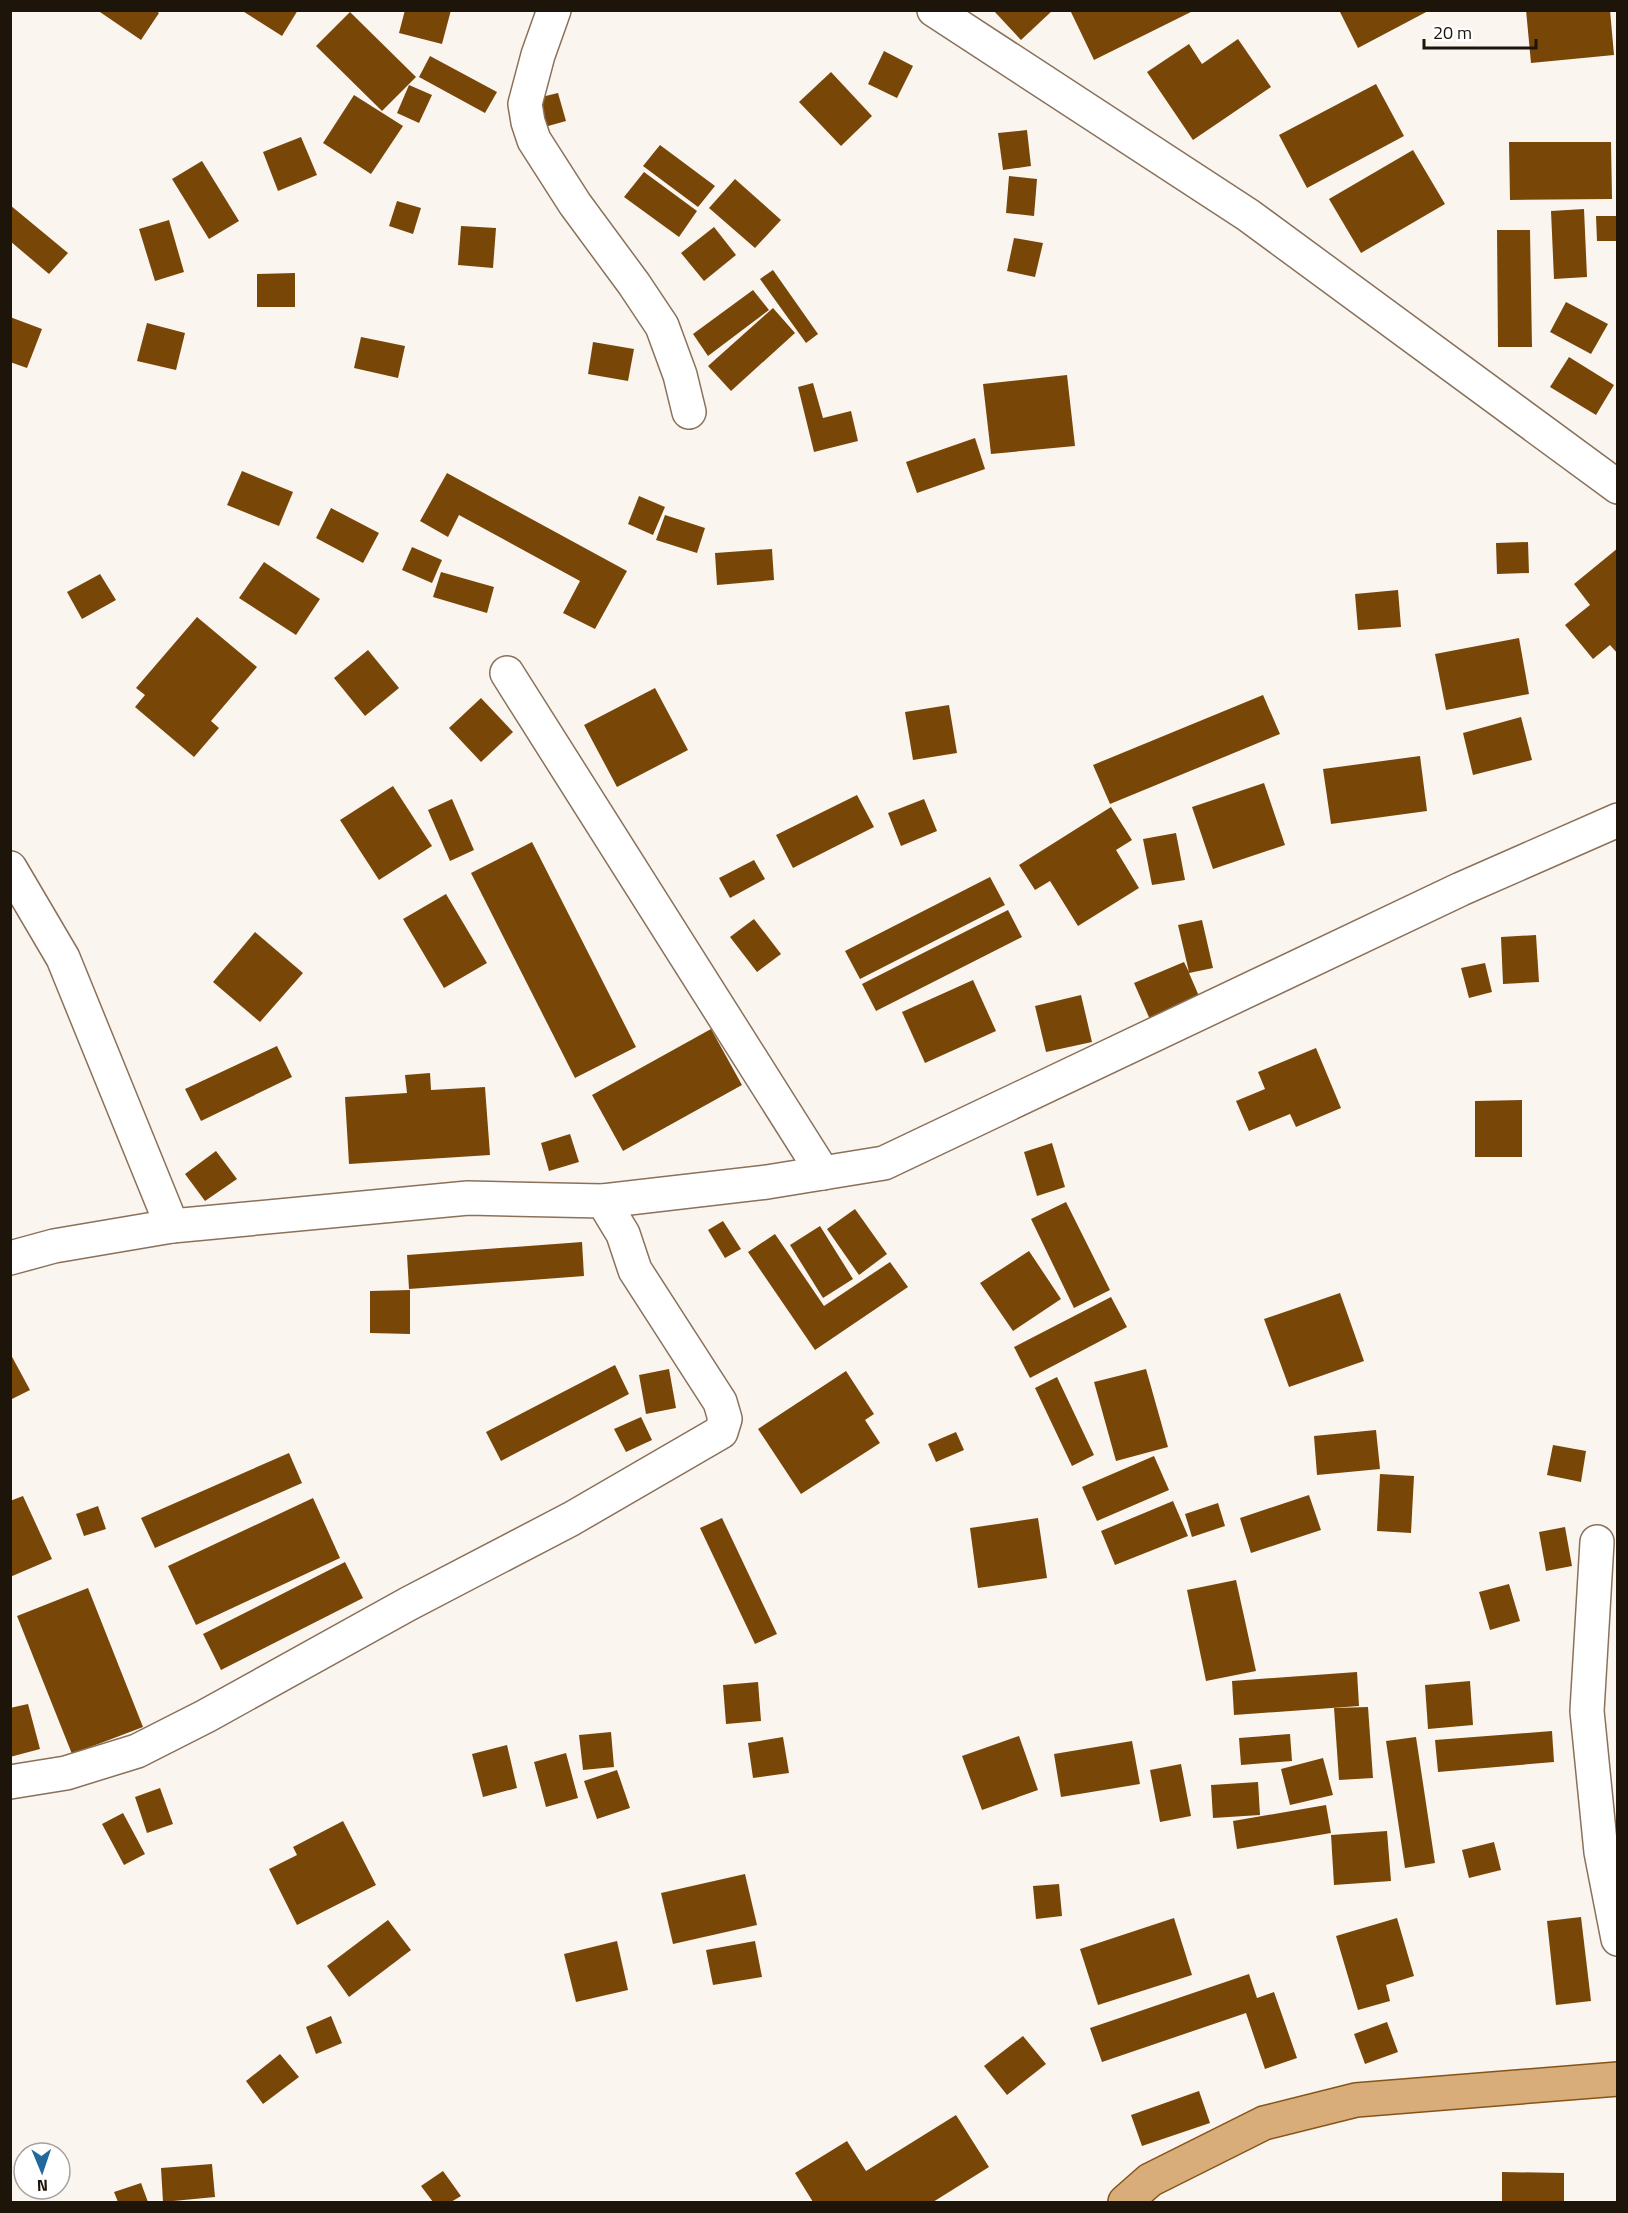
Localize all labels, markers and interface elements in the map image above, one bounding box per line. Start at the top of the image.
scale bar [1424,12,1536,50]
text: 20 m [1433,19,1472,46]
north arrow [12,2141,72,2201]
text: N [37,2174,48,2198]

